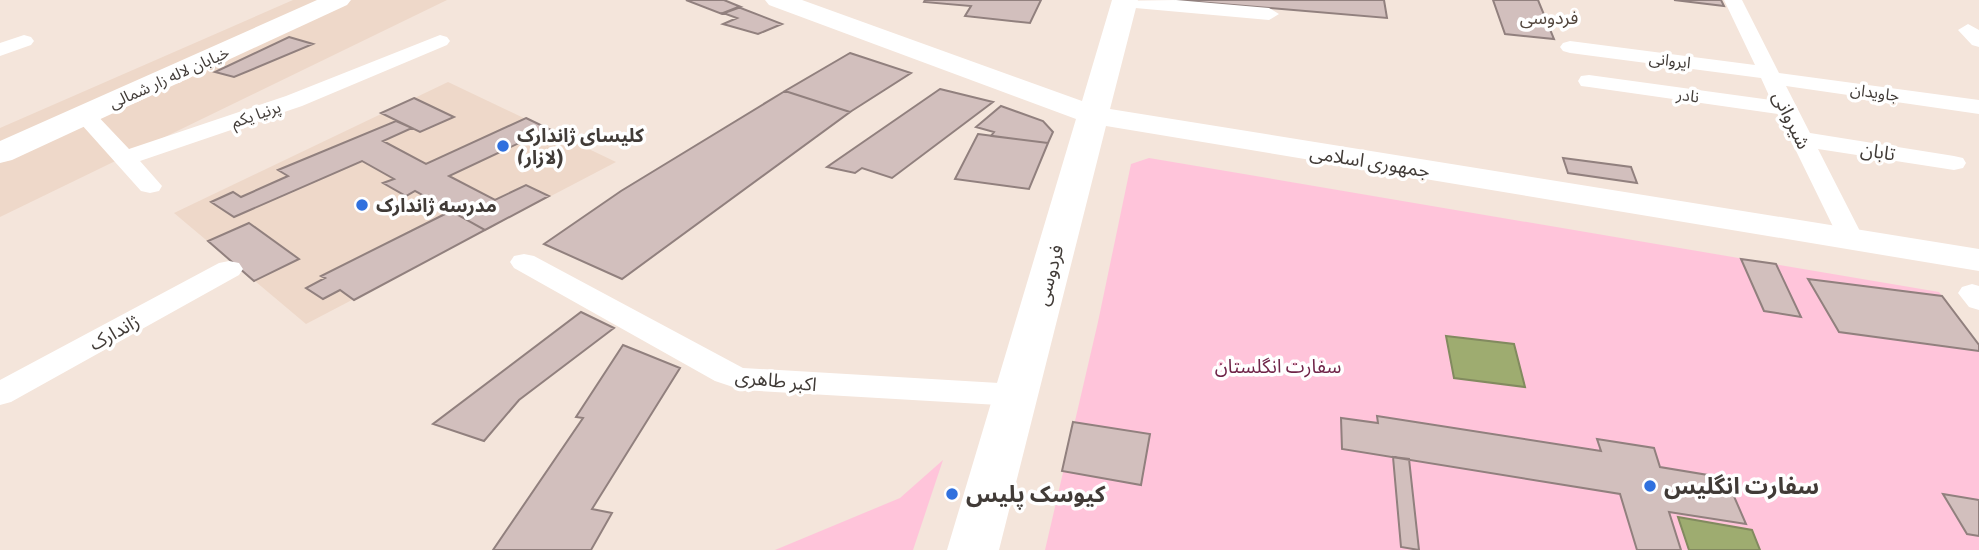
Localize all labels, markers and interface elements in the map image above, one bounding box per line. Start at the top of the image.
district label: فردوسی [1520,7,1578,29]
street label: خیابان لاله زار شمالی [106,42,233,113]
street label: ایروانی [1648,49,1692,73]
street label: جاویدان [1849,80,1901,106]
street label: نادر [1674,84,1700,107]
street label: شیروانی [1767,87,1815,153]
street label: پرنیا یکم [229,97,284,135]
place label: کلیسای ژاندارک (لازار) [517,124,644,170]
street label: تابان [1859,137,1897,167]
marker: کلیسای ژاندارک (لازار) [495,138,511,154]
street label: جمهوری اسلامی [1308,141,1432,183]
place label: مدرسه ژاندارک [376,194,497,218]
marker: مدرسه ژاندارک [354,197,370,213]
street label: فردوسی [1030,242,1070,308]
street label: ژاندارک [85,309,144,356]
park label: سفارت انگلستان [1215,355,1341,379]
street label: اکبر طاهری [734,365,818,397]
place label: سفارت انگلیس [1664,472,1819,501]
marker: سفارت انگلیس [1642,478,1658,494]
place label: کیوسک پلیس [966,480,1106,510]
marker: کیوسک پلیس [944,486,960,502]

